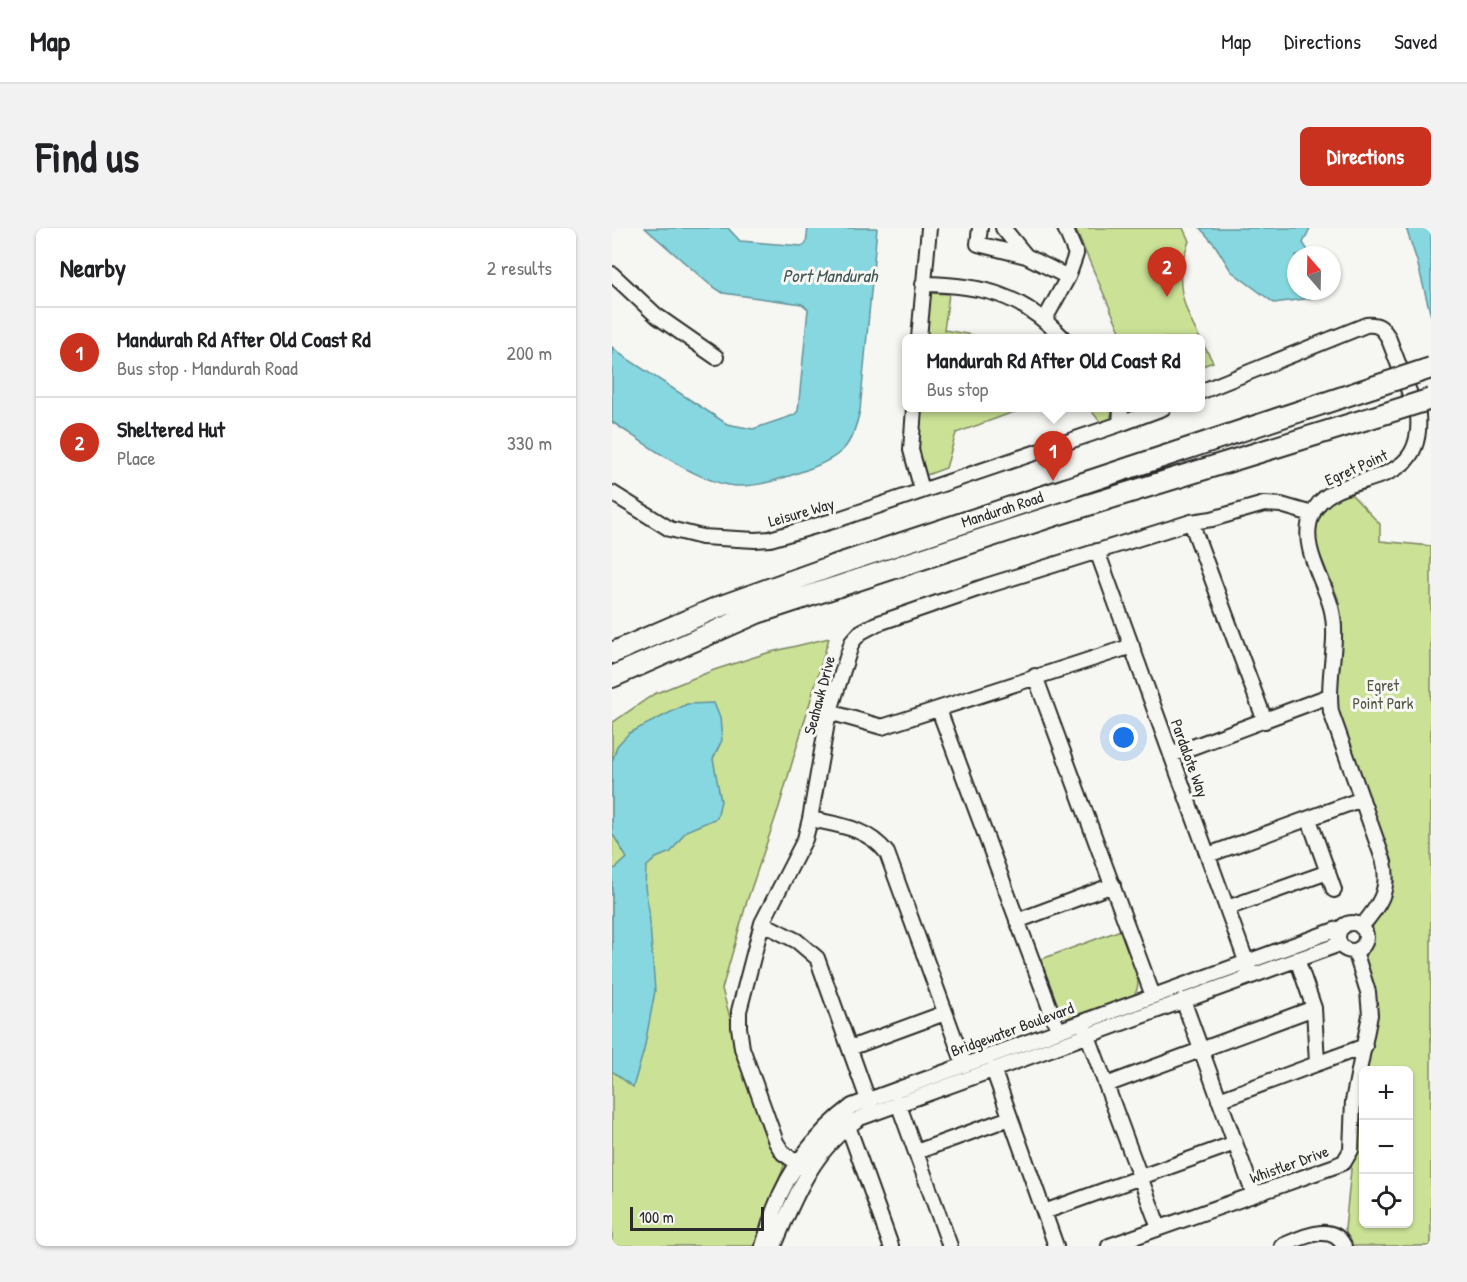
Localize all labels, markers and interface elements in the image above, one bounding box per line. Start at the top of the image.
text: Map [30,22,70,60]
text: Map [1221,27,1251,56]
text: Directions [1284,27,1361,56]
text: Saved [1394,27,1437,56]
button: Directions [1300,127,1431,186]
text: Find us [36,128,139,185]
north arrow [1287,246,1341,300]
pin: 2 [1148,248,1186,297]
text: Nearby [60,250,126,285]
text: 2 results [487,254,552,281]
water label: Port Mandurah [783,263,879,288]
text: Mandurah Rd After Old Coast Rd [117,324,371,354]
popup [902,334,1205,412]
text: 1 [76,339,83,366]
text: 200 m [507,339,552,366]
text: Mandurah Rd After Old Coast Rd [927,345,1180,375]
text: Bus stop · Mandurah Road [117,354,298,381]
text: Bus stop [927,375,988,402]
text: Sheltered Hut [117,414,225,444]
text: 2 [75,429,84,456]
text: 330 m [507,429,552,456]
pin: 1 [1034,432,1072,481]
street label: Egret Point [1321,443,1391,491]
text: Place [117,444,156,471]
street label: Mandurah Road [958,485,1046,533]
street label: Leisure Way [765,492,837,532]
street label: Seahawk Drive [798,653,840,737]
park label: Egret Point Park [1353,674,1414,714]
street label: Pardalote Way [1166,716,1214,800]
your location [1109,723,1138,752]
street label: Bridgewater Boulevard [947,996,1077,1062]
map controls [1359,1066,1413,1228]
button: + [1359,1066,1413,1120]
button: − [1359,1120,1413,1174]
street label: Whistler Drive [1247,1139,1332,1188]
button: locate [1359,1174,1413,1228]
scale bar [630,1204,764,1232]
text: 100 m [639,1206,674,1228]

